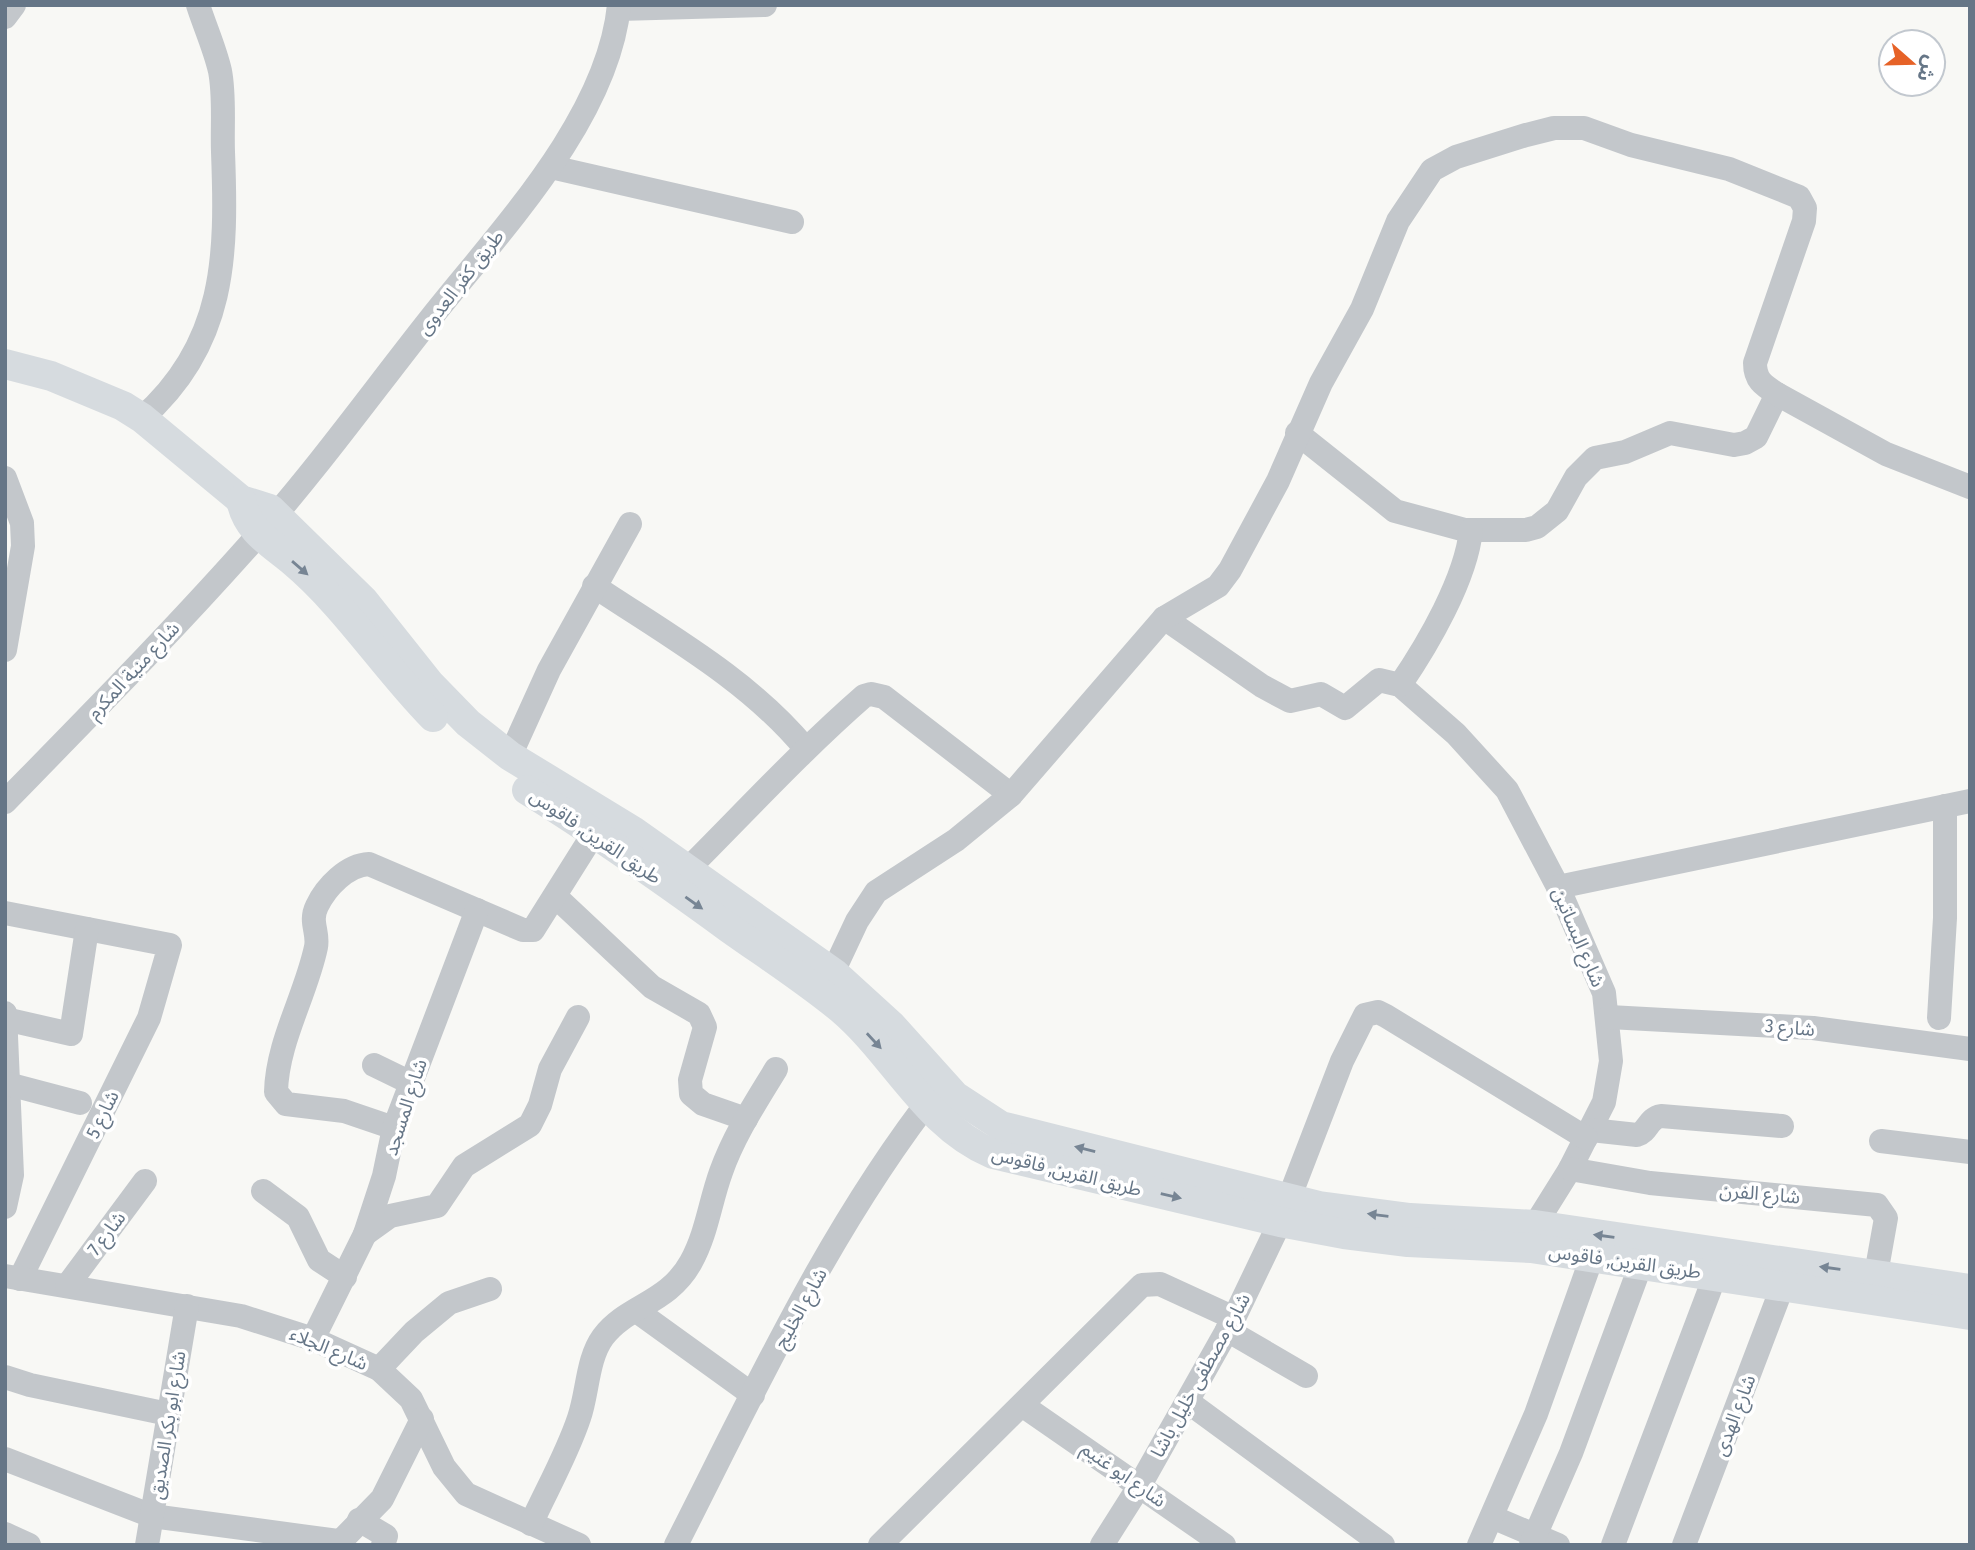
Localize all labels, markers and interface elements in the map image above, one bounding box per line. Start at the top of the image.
north arrow [1877,28,1947,98]
text: ش [1912,52,1943,85]
street label: طريق كفر العدوى [412,225,509,339]
one-way arrow [291,559,308,575]
street label: شارع منية المكرم [82,617,187,726]
street label: طريق القرين, فاقوس [526,784,666,889]
street label: شارع البساتين [1545,884,1610,991]
one-way arrow [685,896,703,910]
street label: شارع 3 [1764,1014,1816,1043]
one-way arrow [865,1032,881,1049]
street label: شارع المسجد [379,1056,434,1159]
street label: شارع 5 [81,1087,126,1143]
street label: طريق القرين, فاقوس [990,1142,1144,1201]
one-way arrow [1073,1143,1095,1154]
street label: شارع الفرن [1718,1179,1801,1210]
one-way arrow [1160,1191,1182,1202]
street label: شارع 7 [82,1207,132,1261]
one-way arrow [1367,1209,1389,1220]
one-way arrow [1593,1230,1615,1241]
street label: طريق القرين, فاقوس [1547,1239,1703,1284]
one-way arrow [1818,1262,1840,1273]
street label: شارع الخليج [769,1264,834,1354]
street label: شارع مصطفى خليل باشا [1146,1289,1257,1462]
street label: شارع الجلاء [286,1322,371,1377]
street label: شارع ابو بكر الصديق [144,1349,193,1501]
street label: شارع الهدى [1708,1371,1762,1460]
street label: شارع ابو غنيم [1075,1437,1171,1515]

